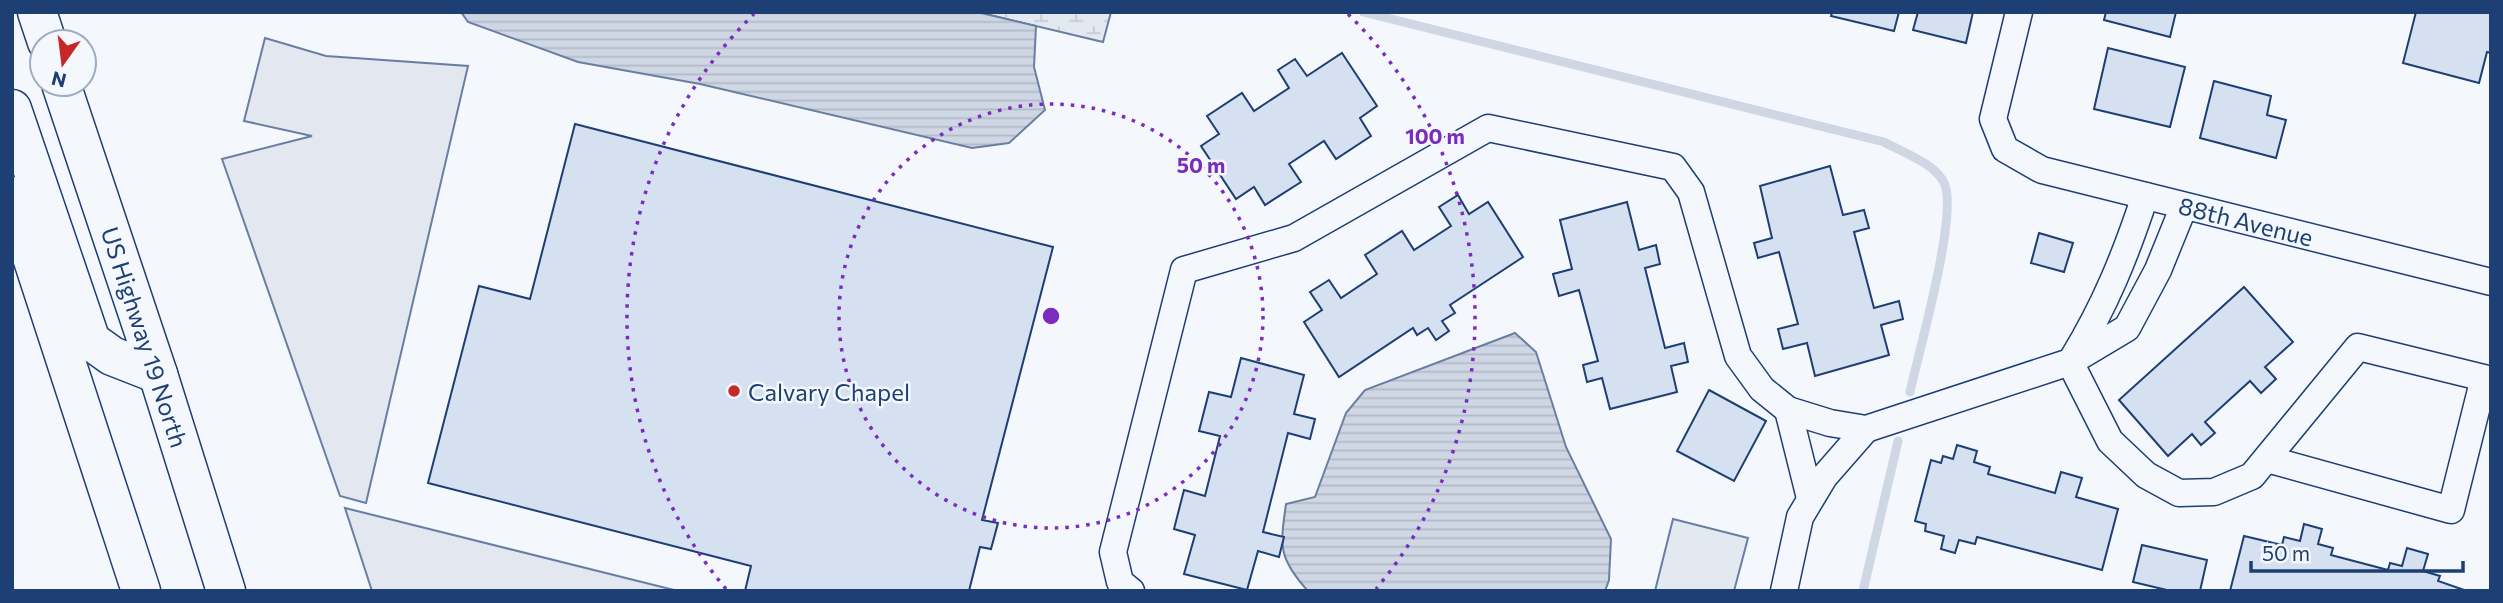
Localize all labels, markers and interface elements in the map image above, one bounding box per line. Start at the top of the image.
north arrow [28,28,98,98]
text: N [49,67,68,93]
text: 100 m [1405,123,1465,148]
text: 50 m [1177,152,1225,177]
street label: 88th Avenue [2176,190,2316,252]
street label: US Highway 19 North [96,223,194,451]
centre of rings [1039,304,1063,328]
place label: Calvary Chapel [748,377,910,406]
marker: Calvary Chapel [726,383,742,399]
scale bar [2251,530,2463,574]
text: 50 m [2262,540,2310,565]

